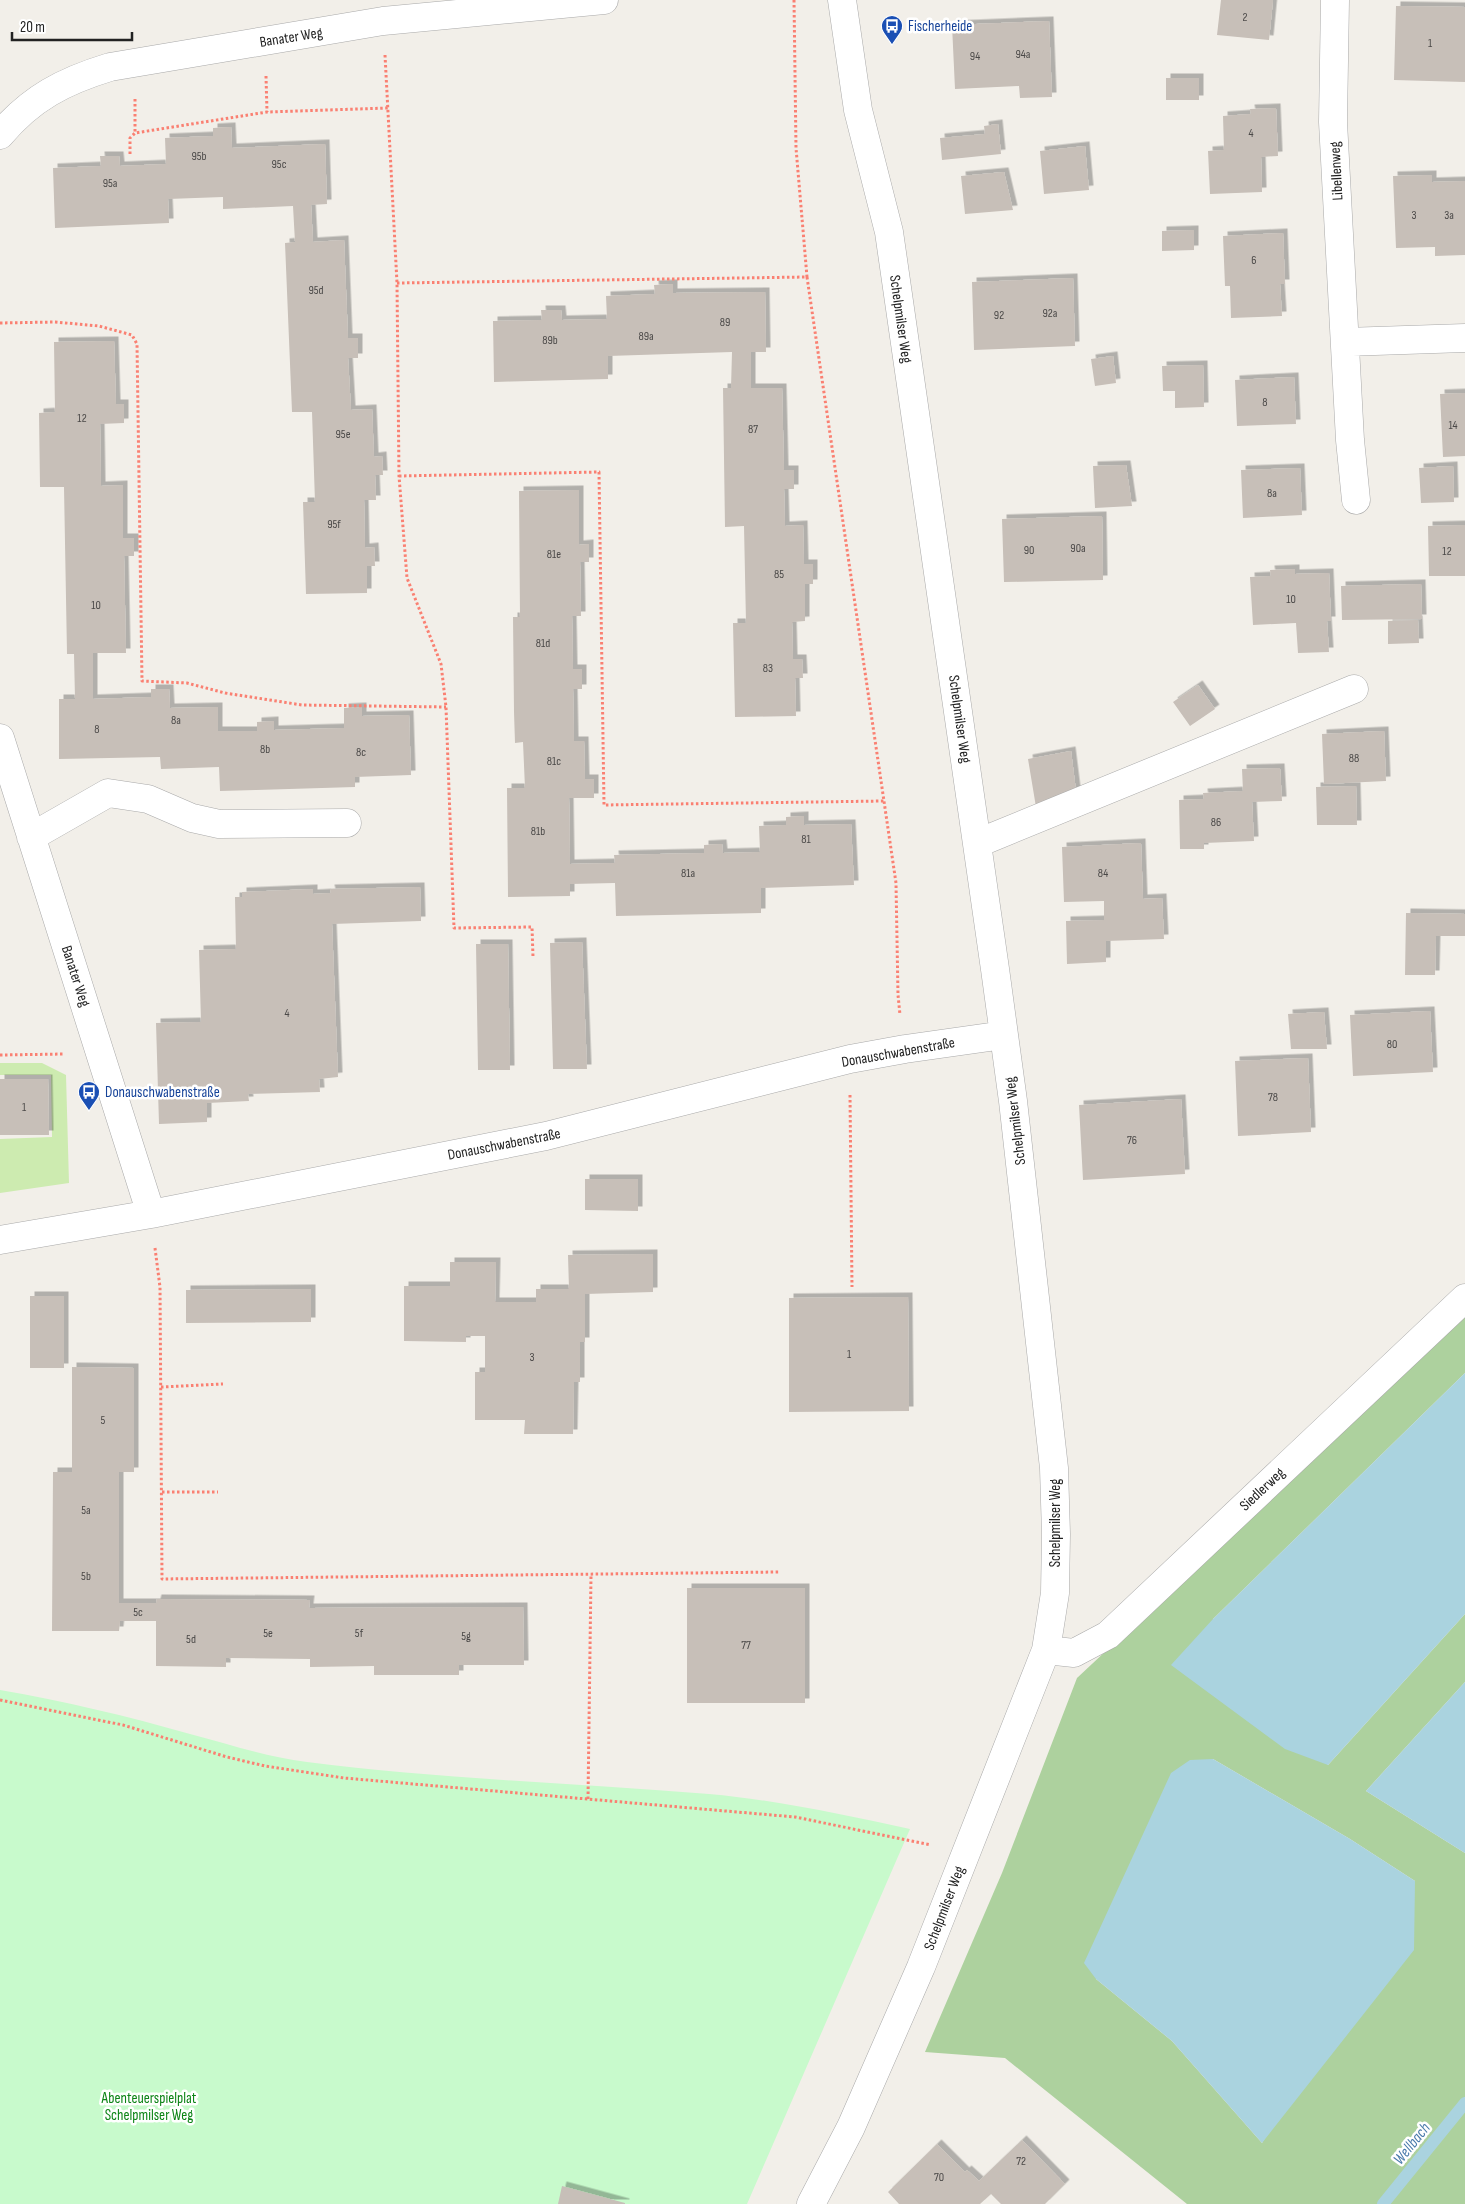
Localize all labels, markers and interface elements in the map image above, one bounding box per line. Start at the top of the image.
scale bar [12,10,132,42]
house number: 2 [1243,10,1248,25]
bus stop icon: Fischerheide [880,14,904,45]
place label: Fischerheide [908,17,972,36]
text: 20 m [20,18,45,37]
street label: Banater Weg [258,23,324,52]
house number: 1 [1428,36,1433,51]
house number: 94a [1016,47,1031,62]
house number: 94 [970,49,980,64]
house number: 4 [1248,126,1254,141]
street label: Libellenweg [1325,141,1348,201]
house number: 95b [191,149,207,164]
house number: 95c [272,157,287,172]
house number: 95a [103,176,118,191]
house number: 3 [1411,208,1417,223]
house number: 3a [1444,208,1454,223]
house number: 6 [1251,253,1257,268]
street label: Schelpmilser Weg [885,274,916,364]
house number: 95d [308,283,324,298]
house number: 92a [1043,306,1058,321]
house number: 92 [994,308,1004,323]
house number: 89 [720,315,730,330]
house number: 89a [638,329,654,344]
house number: 89b [542,333,558,348]
house number: 8 [1262,395,1268,410]
house number: 12 [77,411,87,426]
house number: 14 [1448,418,1458,433]
house number: 87 [748,422,758,437]
house number: 95e [336,427,351,442]
house number: 8a [1267,486,1277,501]
house number: 95f [327,517,341,532]
house number: 90a [1070,541,1086,556]
house number: 90 [1024,543,1034,558]
house number: 12 [1442,544,1452,559]
house number: 81e [547,547,561,562]
house number: 85 [774,567,784,582]
house number: 10 [1286,592,1296,607]
house number: 10 [91,598,101,613]
house number: 81d [536,636,550,651]
house number: 83 [763,661,773,676]
street label: Schelpmilser Weg [944,674,975,764]
house number: 8a [171,713,181,728]
house number: 8 [94,722,100,737]
house number: 8b [260,742,270,757]
house number: 8c [356,745,366,760]
house number: 88 [1349,751,1359,766]
house number: 81c [547,754,561,769]
house number: 86 [1211,815,1221,830]
house number: 81b [531,824,545,839]
house number: 81 [801,832,812,847]
house number: 81a [681,866,695,881]
house number: 84 [1098,866,1108,881]
street label: Banater Weg [57,943,94,1009]
house number: 4 [284,1006,290,1021]
street label: Donauschwabenstraße [840,1033,956,1072]
house number: 80 [1387,1037,1397,1052]
street label: Schelpmilser Weg [1001,1076,1030,1166]
bus stop icon: Donauschwabenstraße [77,1080,101,1111]
place label: Donauschwabenstraße [105,1083,220,1102]
house number: 78 [1268,1090,1278,1105]
house number: 1 [22,1100,27,1115]
street label: Donauschwabenstraße [446,1124,562,1165]
house number: 76 [1127,1133,1137,1148]
house number: 1 [847,1347,852,1362]
house number: 3 [529,1350,535,1365]
house number: 5 [101,1413,106,1428]
street label: Siedlerweg [1236,1464,1289,1515]
street label: Schelpmilser Weg [1046,1479,1065,1567]
house number: 5a [81,1503,91,1518]
house number: 5b [81,1569,91,1584]
house number: 5c [133,1605,143,1620]
house number: 5e [263,1626,273,1641]
house number: 5f [355,1626,364,1641]
house number: 5g [461,1629,471,1644]
house number: 5d [186,1632,196,1647]
house number: 77 [741,1638,751,1653]
street label: Schelpmilser Weg [920,1863,969,1953]
park label: Abenteuerspielplat Schelpmilser Weg [101,2089,197,2125]
water label: Wellbach [1390,2119,1435,2169]
house number: 72 [1016,2154,1026,2169]
house number: 70 [934,2170,944,2185]

